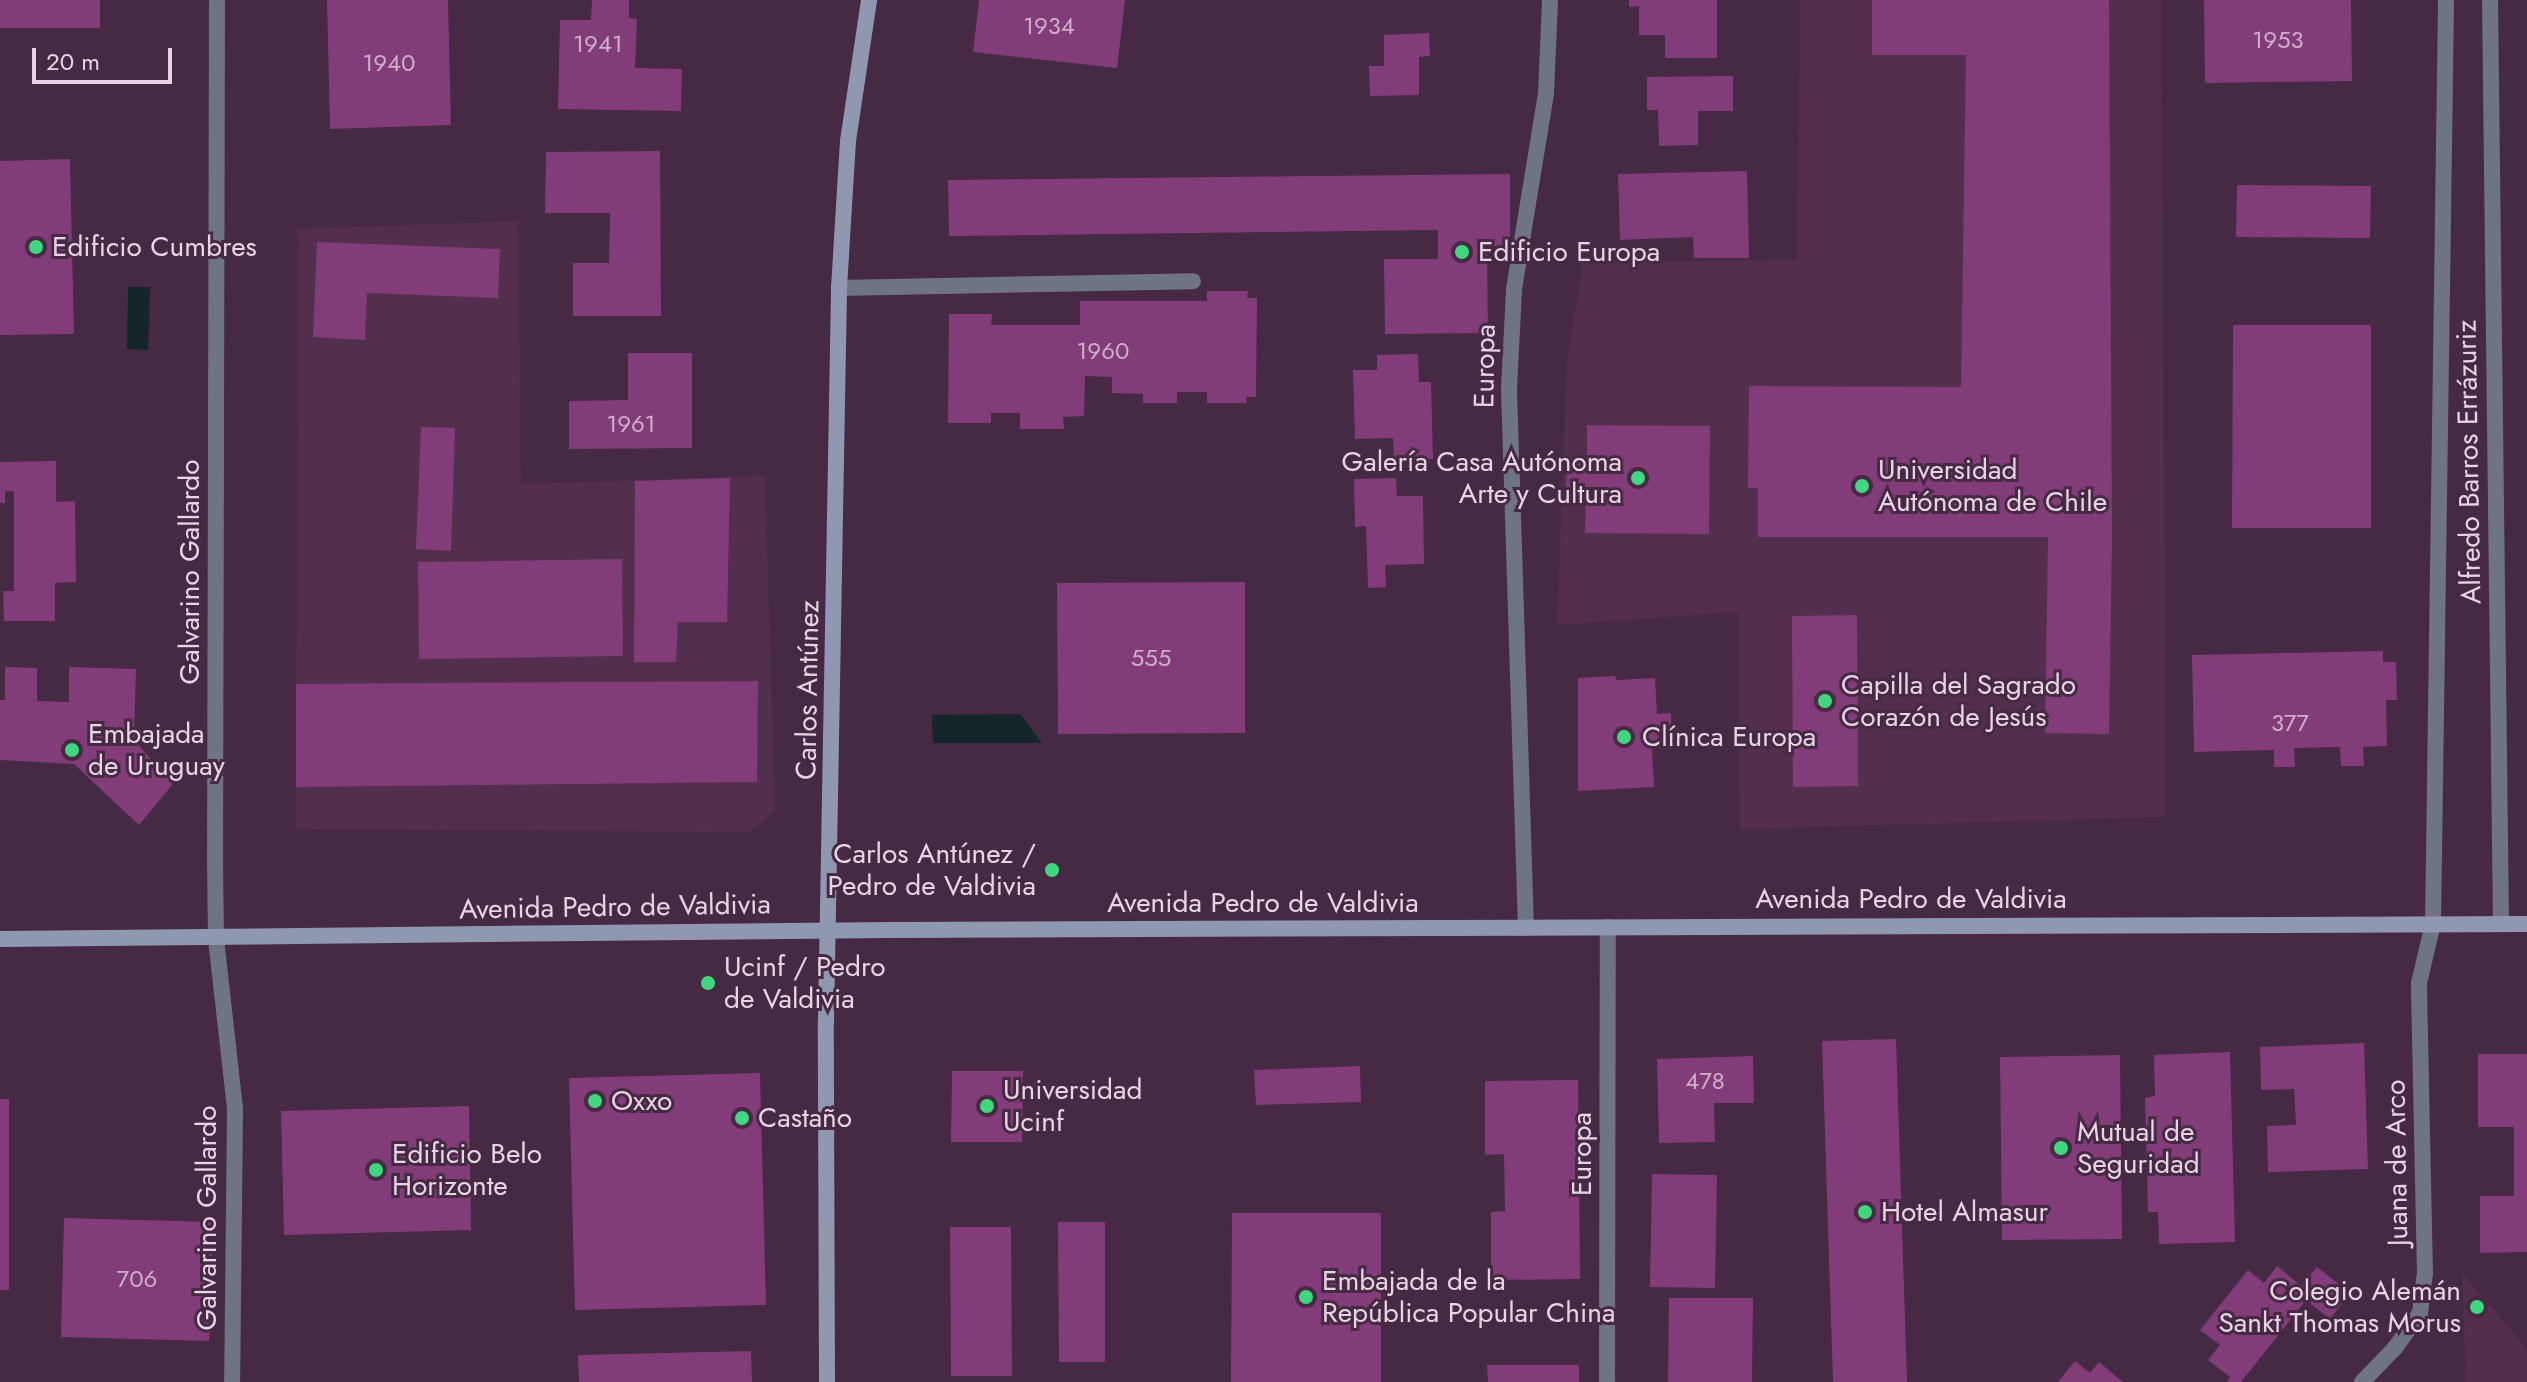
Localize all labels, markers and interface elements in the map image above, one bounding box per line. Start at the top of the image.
house number: 1934 [1023,12,1075,40]
house number: 1953 [2252,26,2304,54]
house number: 1941 [573,30,623,58]
scale bar [36,32,176,82]
text: 20 m [46,44,100,79]
house number: 1940 [362,49,416,77]
place label: Edificio Cumbres [52,230,257,264]
place label: Edificio Europa [1478,235,1660,269]
marker: Edificio Cumbres [27,238,45,256]
marker: Edificio Europa [1453,243,1471,261]
street label: Alfredo Barros Errázuriz [2450,320,2488,604]
street label: Europa [1467,324,1503,408]
house number: 1960 [1077,337,1129,365]
house number: 1961 [606,410,656,438]
place label: Galería Casa Autónoma Arte y Cultura [1341,445,1622,511]
place label: Universidad Autónoma de Chile [1878,453,2107,519]
street label: Galvarino Gallardo [173,459,207,685]
marker: Galería Casa Autónoma Arte y Cultura [1629,469,1647,487]
marker: Universidad Autónoma de Chile [1853,477,1871,495]
street label: Carlos Antúnez [790,600,826,780]
house number: 555 [1131,644,1171,672]
place label: Capilla del Sagrado Corazón de Jesús [1841,668,2076,734]
marker: Capilla del Sagrado Corazón de Jesús [1816,692,1834,710]
house number: 377 [2271,709,2309,737]
place label: Embajada de Uruguay [88,717,225,783]
place label: Clínica Europa [1642,720,1816,754]
marker: Clínica Europa [1613,726,1635,748]
marker: Embajada de Uruguay [63,741,81,759]
place label: Carlos Antúnez / Pedro de Valdivia [828,837,1036,903]
marker: Carlos Antúnez / Pedro de Valdivia [1043,861,1061,879]
street label: Avenida Pedro de Valdivia [1755,882,2067,916]
street label: Avenida Pedro de Valdivia [1107,886,1419,920]
street label: Avenida Pedro de Valdivia [459,887,771,927]
place label: Ucinf / Pedro de Valdivia [724,950,885,1016]
marker: Ucinf / Pedro de Valdivia [699,974,717,992]
house number: 478 [1685,1067,1725,1095]
place label: Universidad Ucinf [1003,1073,1142,1139]
street label: Juana de Arco [2379,1079,2415,1247]
place label: Oxxo [611,1084,672,1118]
marker: Oxxo [586,1092,604,1110]
marker: Universidad Ucinf [978,1097,996,1115]
place label: Castaño [758,1101,852,1135]
street label: Galvarino Gallardo [190,1105,224,1331]
marker: Castaño [733,1109,751,1127]
street label: Europa [1565,1112,1599,1196]
place label: Mutual de Seguridad [2077,1115,2200,1181]
place label: Edificio Belo Horizonte [392,1137,542,1203]
marker: Mutual de Seguridad [2052,1139,2070,1157]
marker: Edificio Belo Horizonte [367,1161,385,1179]
place label: Hotel Almasur [1881,1195,2048,1229]
marker: Hotel Almasur [1856,1203,1874,1221]
place label: Embajada de la República Popular China [1322,1264,1615,1330]
house number: 706 [117,1265,157,1293]
place label: Colegio Alemán Sankt Thomas Morus [2218,1274,2461,1340]
marker: Embajada de la República Popular China [1297,1288,1315,1306]
marker: Colegio Alemán Sankt Thomas Morus [2468,1298,2486,1316]

